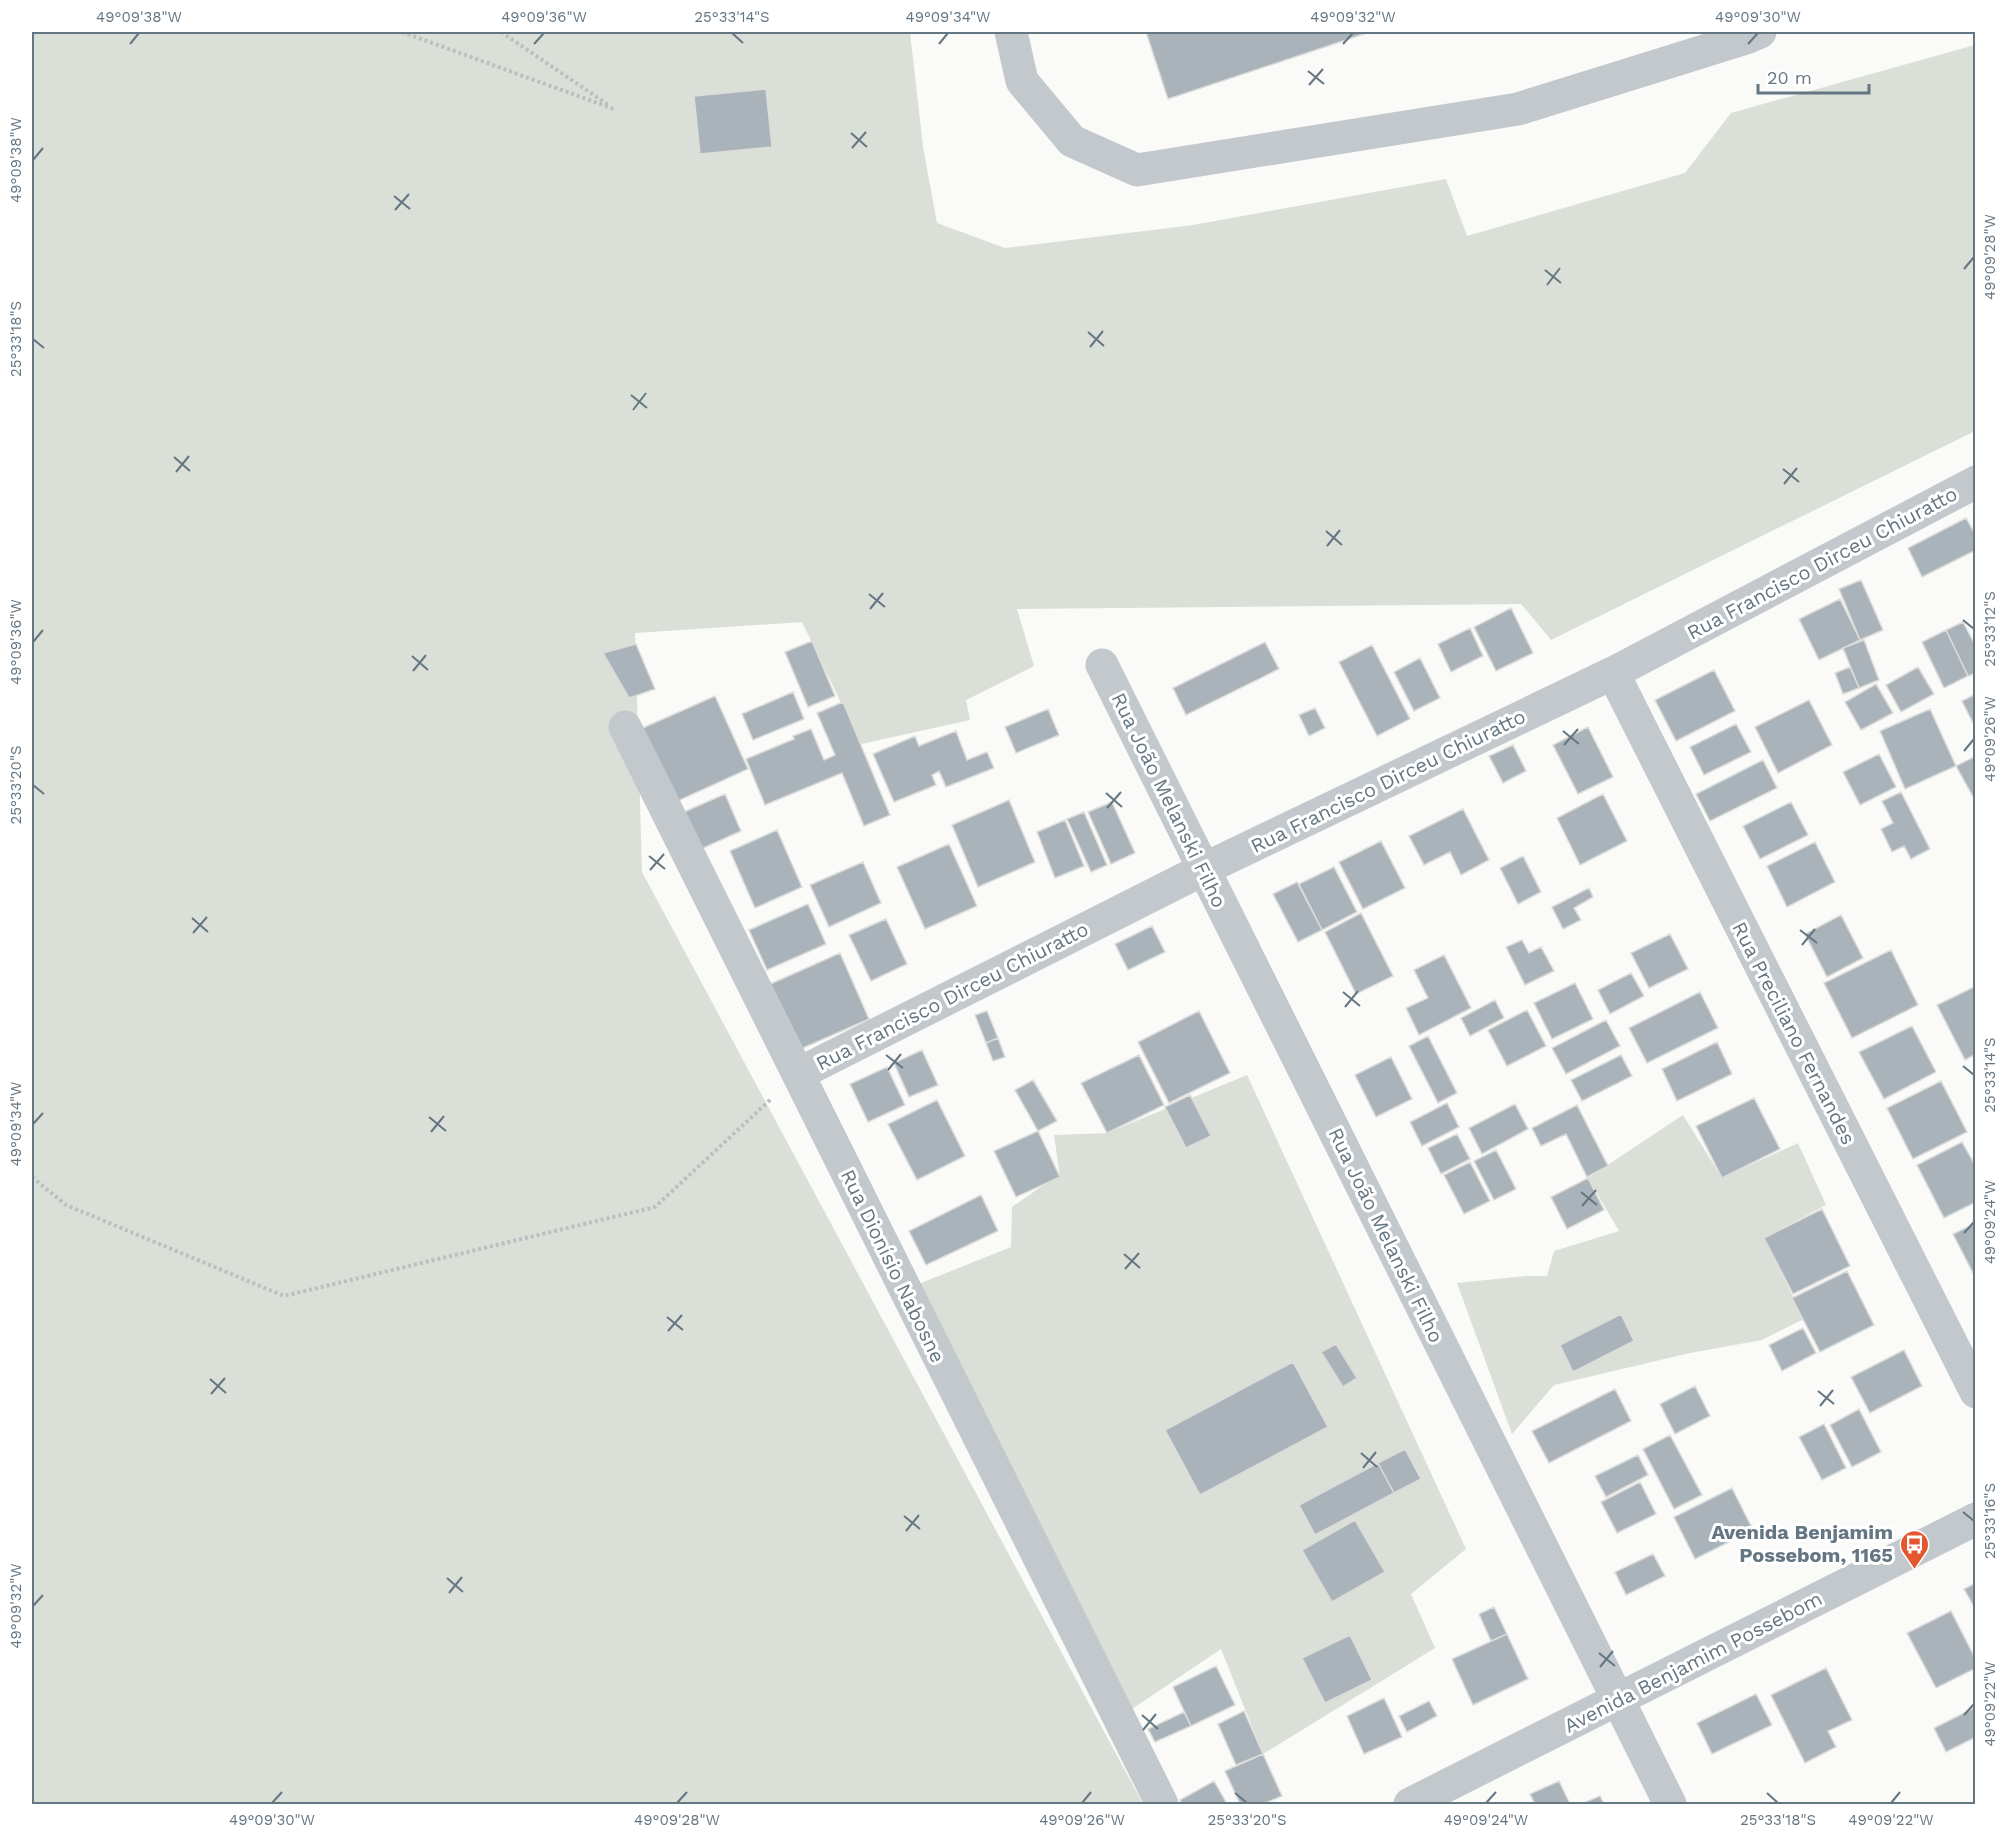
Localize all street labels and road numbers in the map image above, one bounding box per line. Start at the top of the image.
street label: Rua Francisco Dirceu Chiuratto [1683,481,1961,645]
street label: Rua João Melanski Filho [1106,689,1232,911]
street label: Rua Francisco Dirceu Chiuratto [1247,704,1529,858]
street label: Rua Francisco Dirceu Chiuratto [812,917,1092,1075]
street label: Rua Preciliano Fernandes [1727,918,1861,1148]
street label: Rua João Melanski Filho [1323,1124,1449,1346]
street label: Rua Dionísio Nabosne [836,1165,950,1367]
street label: Avenida Benjamim Possebom [1560,1586,1826,1738]

